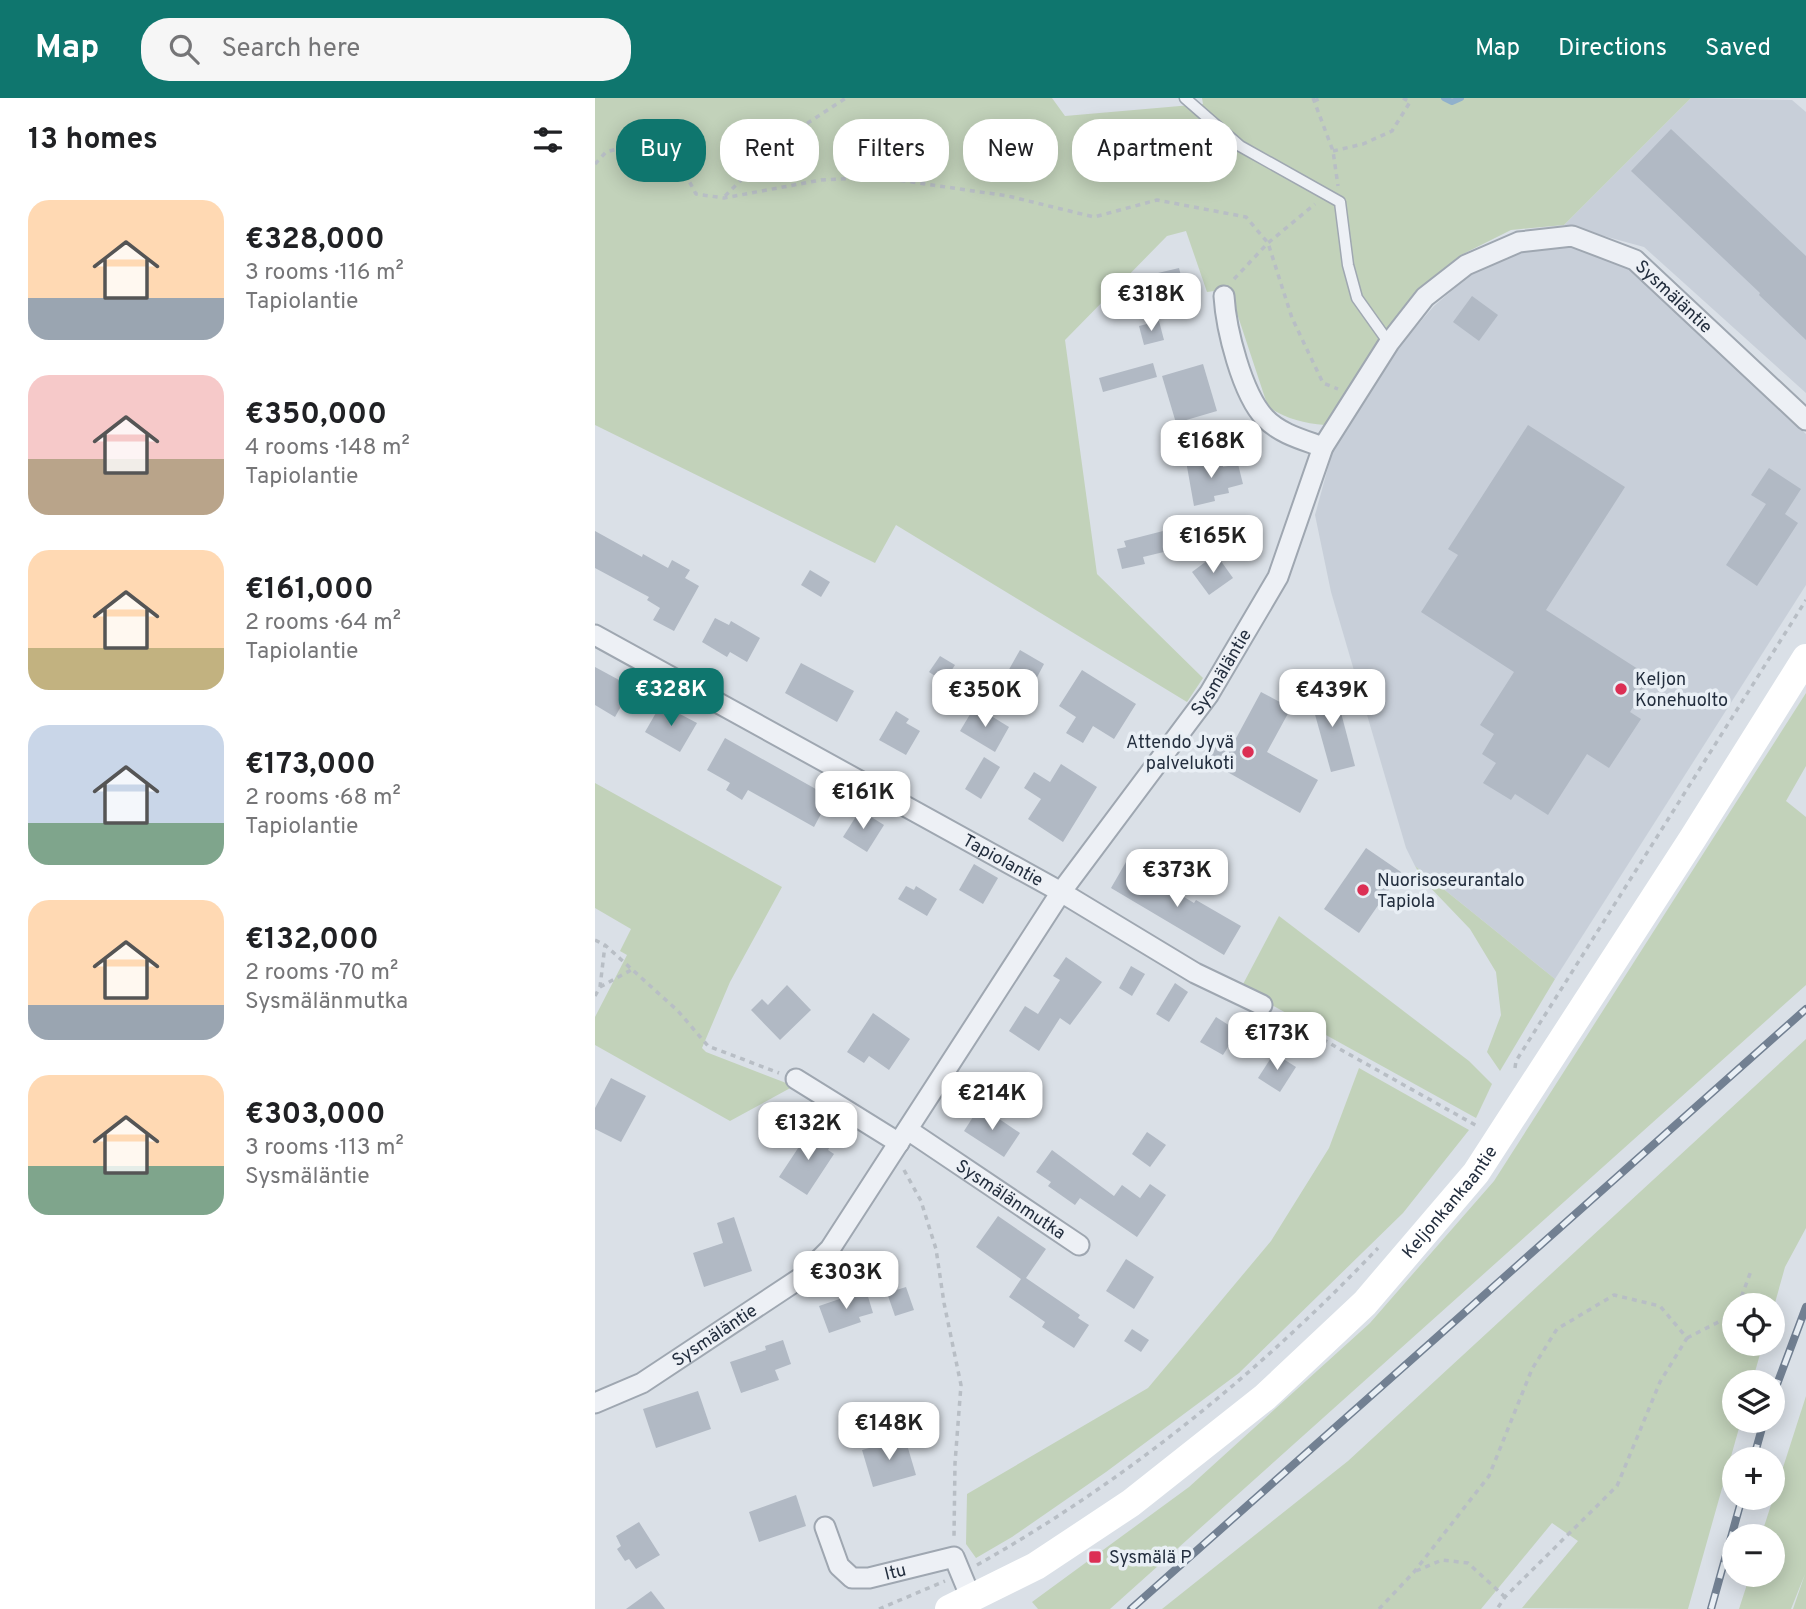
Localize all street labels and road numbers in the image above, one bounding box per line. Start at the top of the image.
street label: Sysmäläntie [1630,256,1716,339]
street label: Sysmäläntie [1187,625,1258,721]
street label: Tapiolantie [958,830,1047,893]
street label: Keljonkankaantie [1398,1142,1503,1264]
street label: Sysmälänmutka [951,1155,1069,1246]
street label: Sysmäläntie [668,1300,762,1373]
street label: Itu [882,1559,909,1587]

